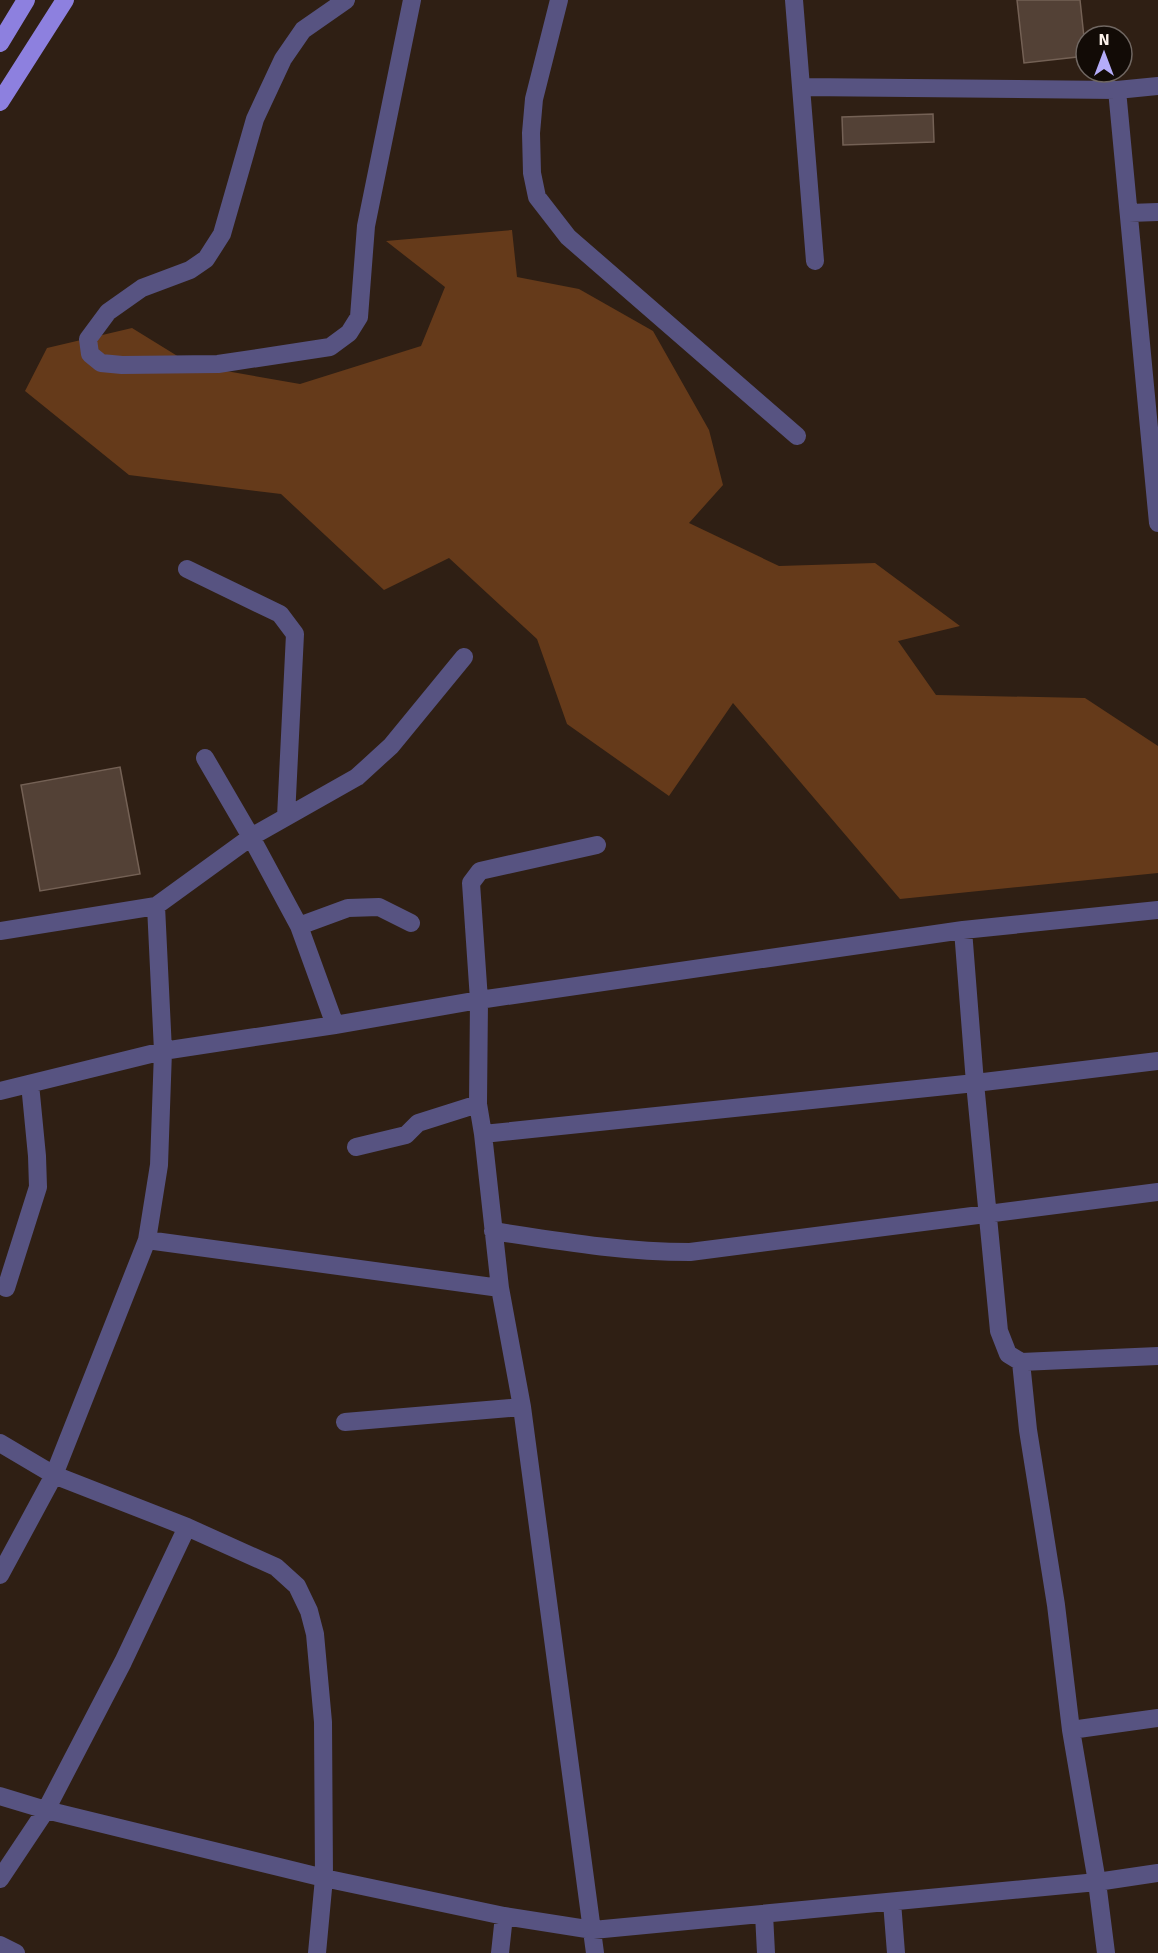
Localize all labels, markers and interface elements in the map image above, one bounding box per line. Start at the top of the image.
north arrow [1074,24,1134,84]
text: N [1098,30,1110,50]

